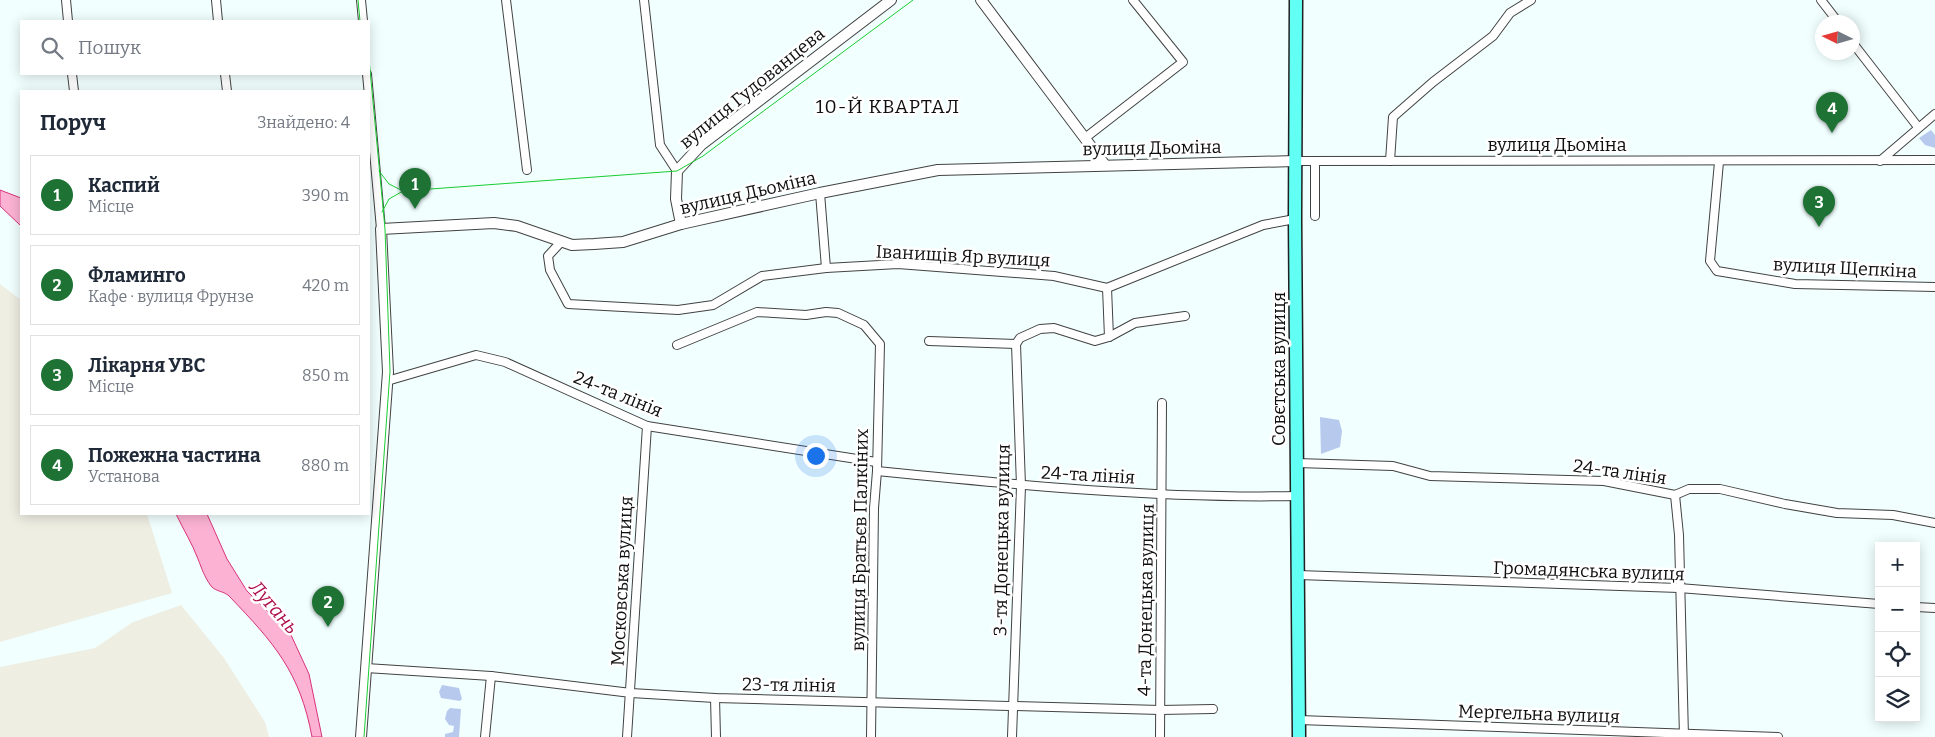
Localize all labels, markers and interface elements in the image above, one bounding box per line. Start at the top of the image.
north arrow [1815,15,1860,60]
search box [20,20,370,75]
street label: вулиця Гудованцева [675,23,829,153]
icon: search [38,34,66,62]
text: Пошук [78,36,141,59]
pin: 4 [1816,92,1848,133]
district label: 10-Й КВАРТАЛ [816,95,960,118]
text: Поруч [40,110,106,136]
text: Знайдено: 4 [257,113,350,132]
street label: вулиця Дьоміна [1487,134,1627,156]
street label: вулиця Дьоміна [1082,136,1222,160]
street label: вулиця Дьоміна [678,167,818,219]
pin: 1 [399,168,431,209]
text: Каспий [88,174,160,197]
text: 1 [54,186,60,205]
text: 390 m [302,186,349,205]
pin: 3 [1803,186,1835,227]
text: Місце [88,197,134,216]
street label: Іванищів Яр вулиця [875,240,1051,272]
street label: вулиця Щепкіна [1772,253,1918,283]
text: Фламинго [88,264,186,287]
text: 2 [52,276,62,295]
text: 420 m [302,276,349,295]
text: Кафе · вулиця Фрунзе [88,287,254,306]
street label: Совєтська вулиця [1268,292,1290,446]
text: Лікарня УВС [88,354,205,377]
text: 3 [52,366,62,385]
text: 850 m [302,366,349,385]
street label: 24-та лінія [570,366,666,422]
text: Місце [88,377,134,396]
street label: вулиця Братьєв Палкіних [847,429,873,651]
your location [803,443,829,469]
text: Пожежна частина [88,444,261,467]
street label: 3-тя Донецька вулиця [989,444,1015,636]
street label: 24-та лінія [1572,455,1668,489]
text: 4 [52,456,62,475]
text: 880 m [301,456,349,475]
street label: 24-та лінія [1040,462,1136,488]
text: Установа [88,467,160,486]
street label: Московська вулиця [607,495,637,666]
street label: 4-та Донецька вулиця [1133,504,1159,696]
map controls [1875,542,1920,722]
button: + [1875,542,1920,587]
street label: Громадянська вулиця [1493,557,1685,585]
water label: Лугань [244,575,303,638]
pin: 2 [312,586,344,627]
button: − [1875,587,1920,632]
button: locate [1875,632,1920,677]
street label: 23-тя лінія [742,673,836,697]
button: layers [1875,677,1920,722]
street label: Мергельна вулиця [1458,700,1620,728]

